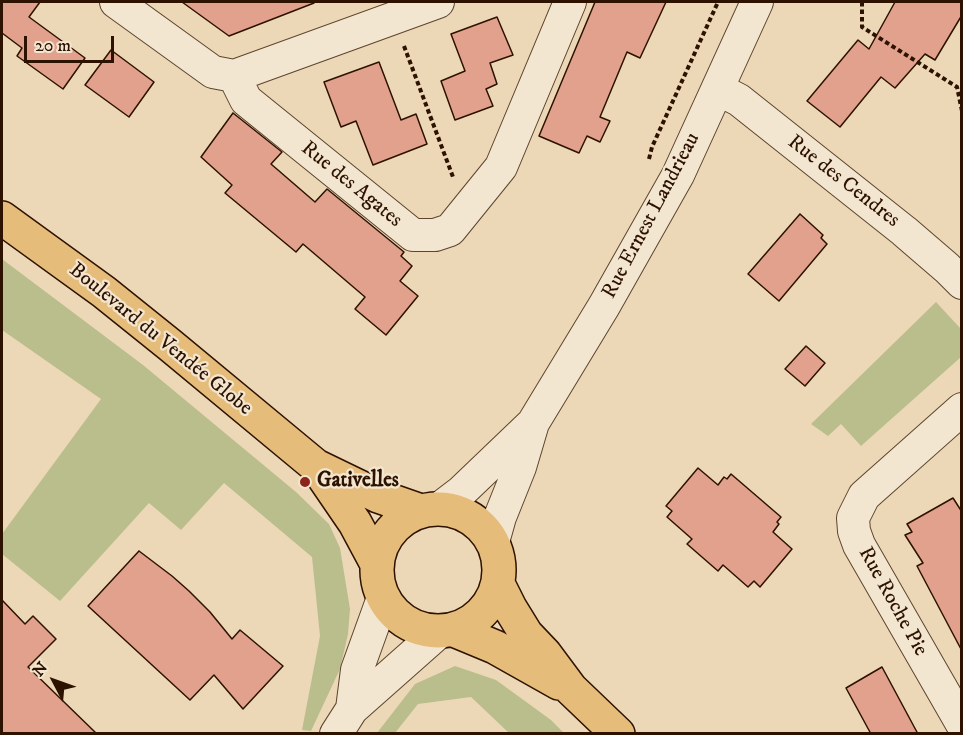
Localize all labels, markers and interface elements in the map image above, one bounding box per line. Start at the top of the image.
scale bar [27,24,117,62]
text: 20 m [35,35,71,57]
street label: Rue Ernest Landrieau [598,129,706,303]
street label: Rue des Cendres [782,130,904,234]
street label: Rue des Agates [295,137,407,233]
street label: Boulevard du Vendée Globe [63,258,257,422]
place label: Gativelles [317,469,399,495]
marker: Gativelles [298,475,312,489]
street label: Rue Roche Pie [852,543,932,661]
north arrow [24,651,84,711]
text: N [29,658,52,681]

